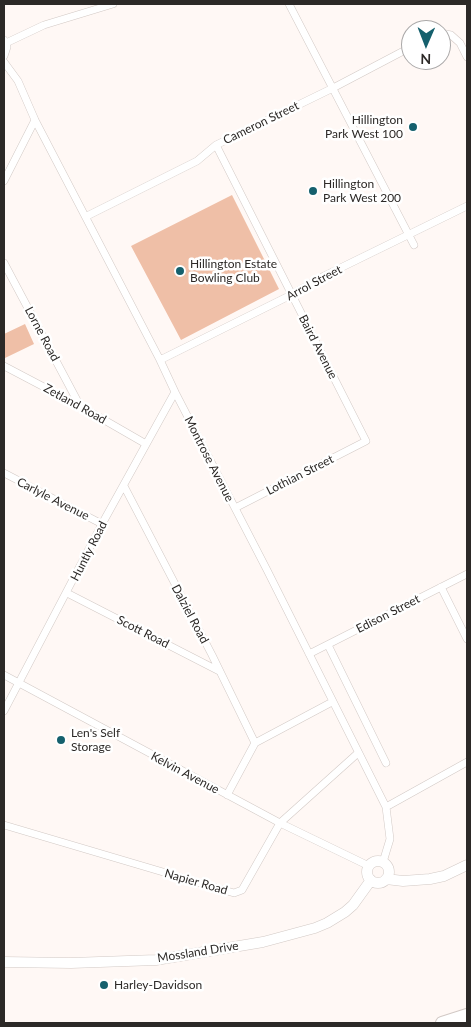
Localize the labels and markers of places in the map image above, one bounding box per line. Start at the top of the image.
place label: Hillington Park West 100 [325,113,403,141]
marker: Hillington Park West 100 [407,121,419,133]
place label: Hillington Park West 200 [323,177,401,205]
marker: Hillington Park West 200 [307,185,319,197]
place label: Hillington Estate Bowling Club [190,257,277,285]
marker: Hillington Estate Bowling Club [174,265,186,277]
place label: Len's Self Storage [71,726,120,754]
marker: Len's Self Storage [55,734,67,746]
place label: Harley-Davidson [114,978,202,992]
marker: Harley-Davidson [98,979,110,991]

